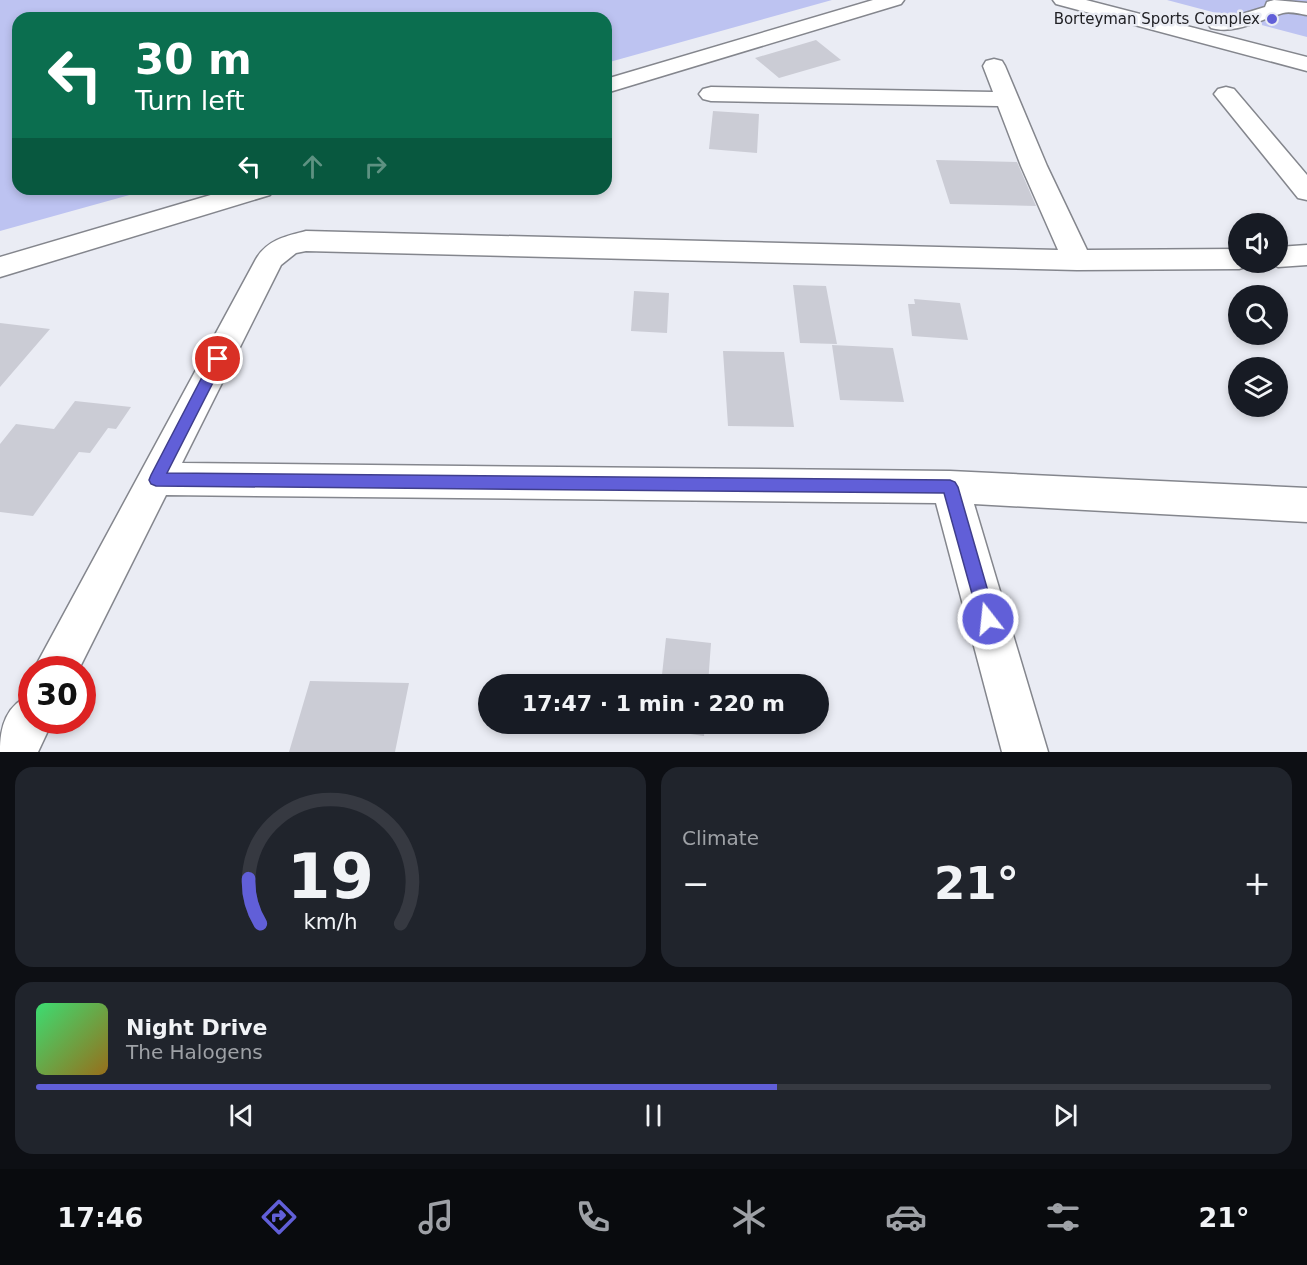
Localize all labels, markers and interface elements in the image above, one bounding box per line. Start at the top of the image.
place label: Borteyman Sports Complex [1054,10,1260,28]
marker: Borteyman Sports Complex [1265,12,1279,26]
text: 30 m [135,35,252,84]
icon: left [36,36,114,114]
text: Turn left [135,85,245,116]
icon: left [233,150,266,183]
icon: ahead [296,150,329,183]
icon: right [359,150,392,183]
map controls [1228,213,1288,417]
button: sound [1228,213,1288,273]
button: search [1228,285,1288,345]
pin [192,333,243,384]
icon: arrive [201,342,234,375]
button: layers [1228,357,1288,417]
position arrow [956,587,1020,651]
speed limit sign: 30 [18,656,96,734]
text: 17:47 · 1 min · 220 m [522,691,785,716]
text: Climate [682,826,759,850]
text: 19 [287,840,374,913]
text: 21° [934,857,1019,910]
text: − [682,864,710,903]
text: + [1243,864,1271,903]
text: km/h [303,909,358,934]
text: Night Drive [126,1015,267,1040]
text: The Halogens [126,1040,263,1064]
icon: previous [225,1099,258,1132]
icon: pause [637,1099,670,1132]
icon: next [1049,1099,1082,1132]
icon: directions [258,1196,300,1238]
icon: music [415,1196,457,1238]
icon: phone [572,1196,614,1238]
icon: climate [728,1196,770,1238]
icon: car [885,1196,927,1238]
icon: filters [1042,1196,1084,1238]
text: 17:46 [57,1202,143,1233]
text: 21° [1198,1202,1250,1233]

